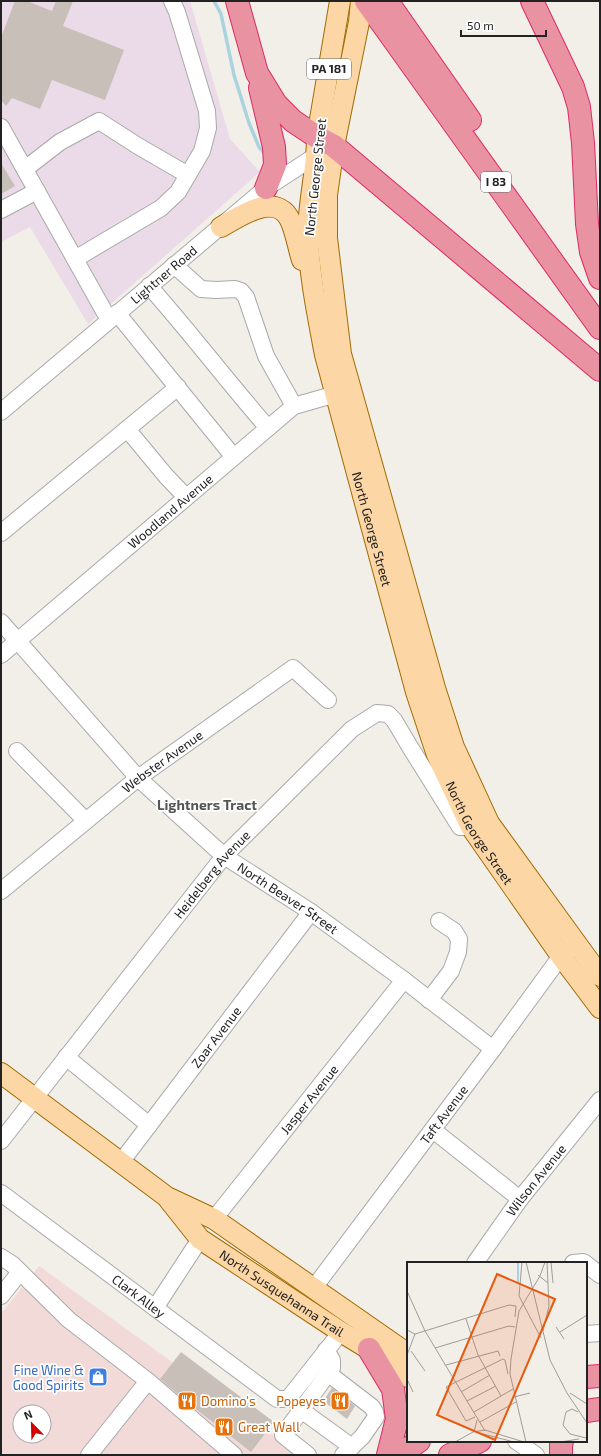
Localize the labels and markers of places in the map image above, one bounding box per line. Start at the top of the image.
place label: Fine Wine & Good Spirits [13,1362,84,1393]
shop icon: Fine Wine & Good Spirits [87,1366,109,1388]
restaurant icon: Domino's [176,1390,198,1412]
restaurant icon: Popeyes [329,1390,351,1412]
place label: Domino's [201,1393,256,1409]
place label: Popeyes [276,1393,326,1409]
restaurant icon: Great Wall [213,1416,235,1438]
place label: Great Wall [238,1419,300,1435]

